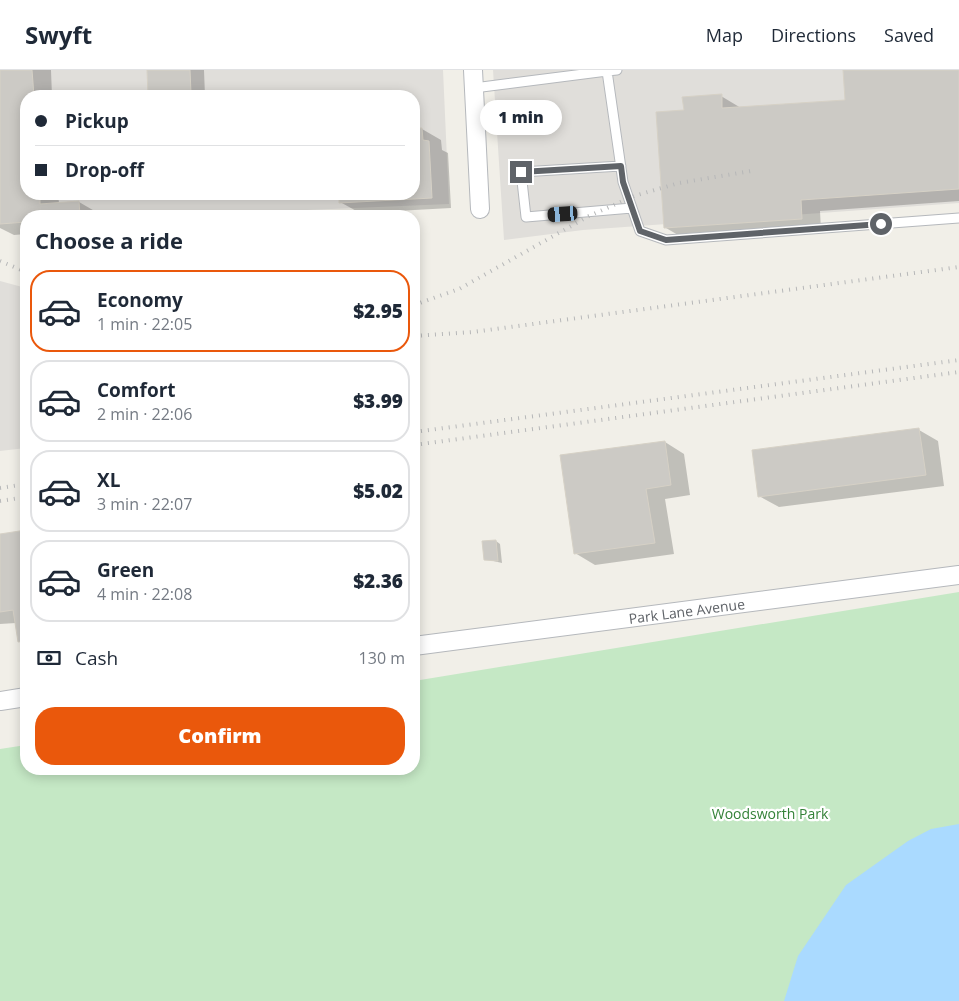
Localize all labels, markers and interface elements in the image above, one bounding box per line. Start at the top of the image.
text: Swyft [25,18,92,51]
text: Map [706,23,743,47]
text: Directions [771,23,856,47]
text: Saved [884,23,934,47]
callout: 1 min [480,99,562,134]
text: 1 min [498,106,544,128]
text: Pickup [65,108,129,134]
text: Drop-off [65,157,144,183]
route end [510,161,532,183]
car [547,205,578,223]
route start [870,213,892,235]
text: Choose a ride [35,225,183,255]
text: Economy [97,287,183,313]
icon: car [37,289,82,334]
text: $2.95 [353,298,403,324]
text: 1 min · 22:05 [97,313,192,335]
text: Comfort [97,377,176,403]
icon: car [37,379,82,424]
text: $3.99 [353,388,403,414]
text: 2 min · 22:06 [97,403,192,425]
text: XL [97,467,120,493]
icon: car [37,469,82,514]
text: $5.02 [353,478,403,504]
text: 3 min · 22:07 [97,493,192,515]
text: Green [97,557,154,583]
icon: car [37,559,82,604]
text: $2.36 [353,568,403,594]
text: 4 min · 22:08 [97,583,192,605]
street label: Park Lane Avenue [627,593,746,627]
icon: cash [35,644,63,672]
text: Cash [75,645,118,671]
text: 130 m [359,647,405,669]
button: Confirm [35,707,405,765]
park label: Woodsworth Park [712,804,829,823]

